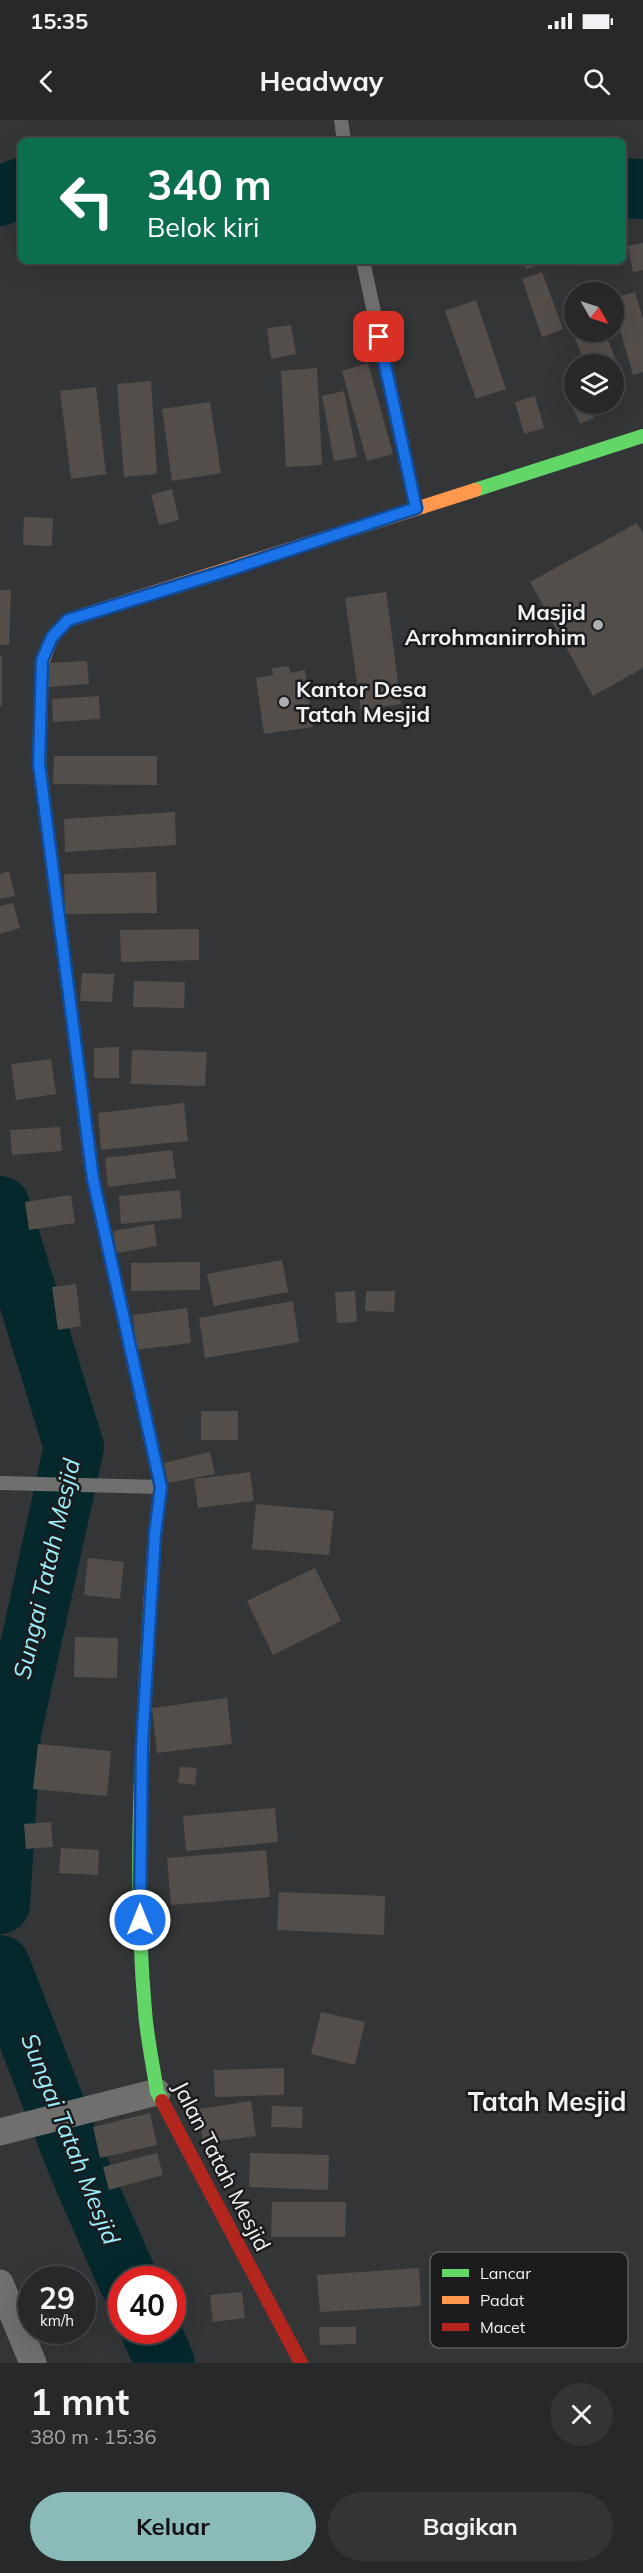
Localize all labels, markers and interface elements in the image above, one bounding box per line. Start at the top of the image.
text: 15:35 [30,7,88,35]
text: Headway [259,64,384,98]
icon: back [30,65,63,98]
icon: search [580,65,613,98]
text: 340 m [147,158,272,211]
icon: left [48,162,126,240]
text: Belok kiri [147,210,259,244]
north arrow [564,282,624,342]
map controls [564,282,624,414]
pin [353,311,404,362]
icon: arrive [362,320,395,353]
button: layers [564,354,624,414]
place label: Masjid Arrohmanirrohim [405,598,586,651]
marker: Masjid Arrohmanirrohim [591,618,605,632]
place label: Kantor Desa Tatah Mesjid [296,675,430,728]
marker: Kantor Desa Tatah Mesjid [277,695,291,709]
water label: Sungai Tatah Mesjid [6,1455,86,1682]
position arrow [108,1888,172,1952]
water label: Sungai Tatah Mesjid [15,2029,127,2249]
street label: Jalan Tatah Mesjid [167,2076,277,2256]
district label: Tatah Mesjid [468,2085,626,2118]
legend [430,2252,628,2348]
text: Lancar [480,2263,531,2283]
speed limit sign: 40 [108,2266,186,2344]
text: 29 [39,2279,75,2317]
text: Padat [480,2290,525,2310]
text: km/h [40,2311,74,2330]
text: Macet [480,2317,526,2337]
text: 1 mnt [30,2379,129,2424]
button: close [550,2383,613,2446]
text: 380 m · 15:36 [30,2424,156,2449]
button: Keluar [30,2492,316,2561]
button: Bagikan [328,2492,613,2561]

